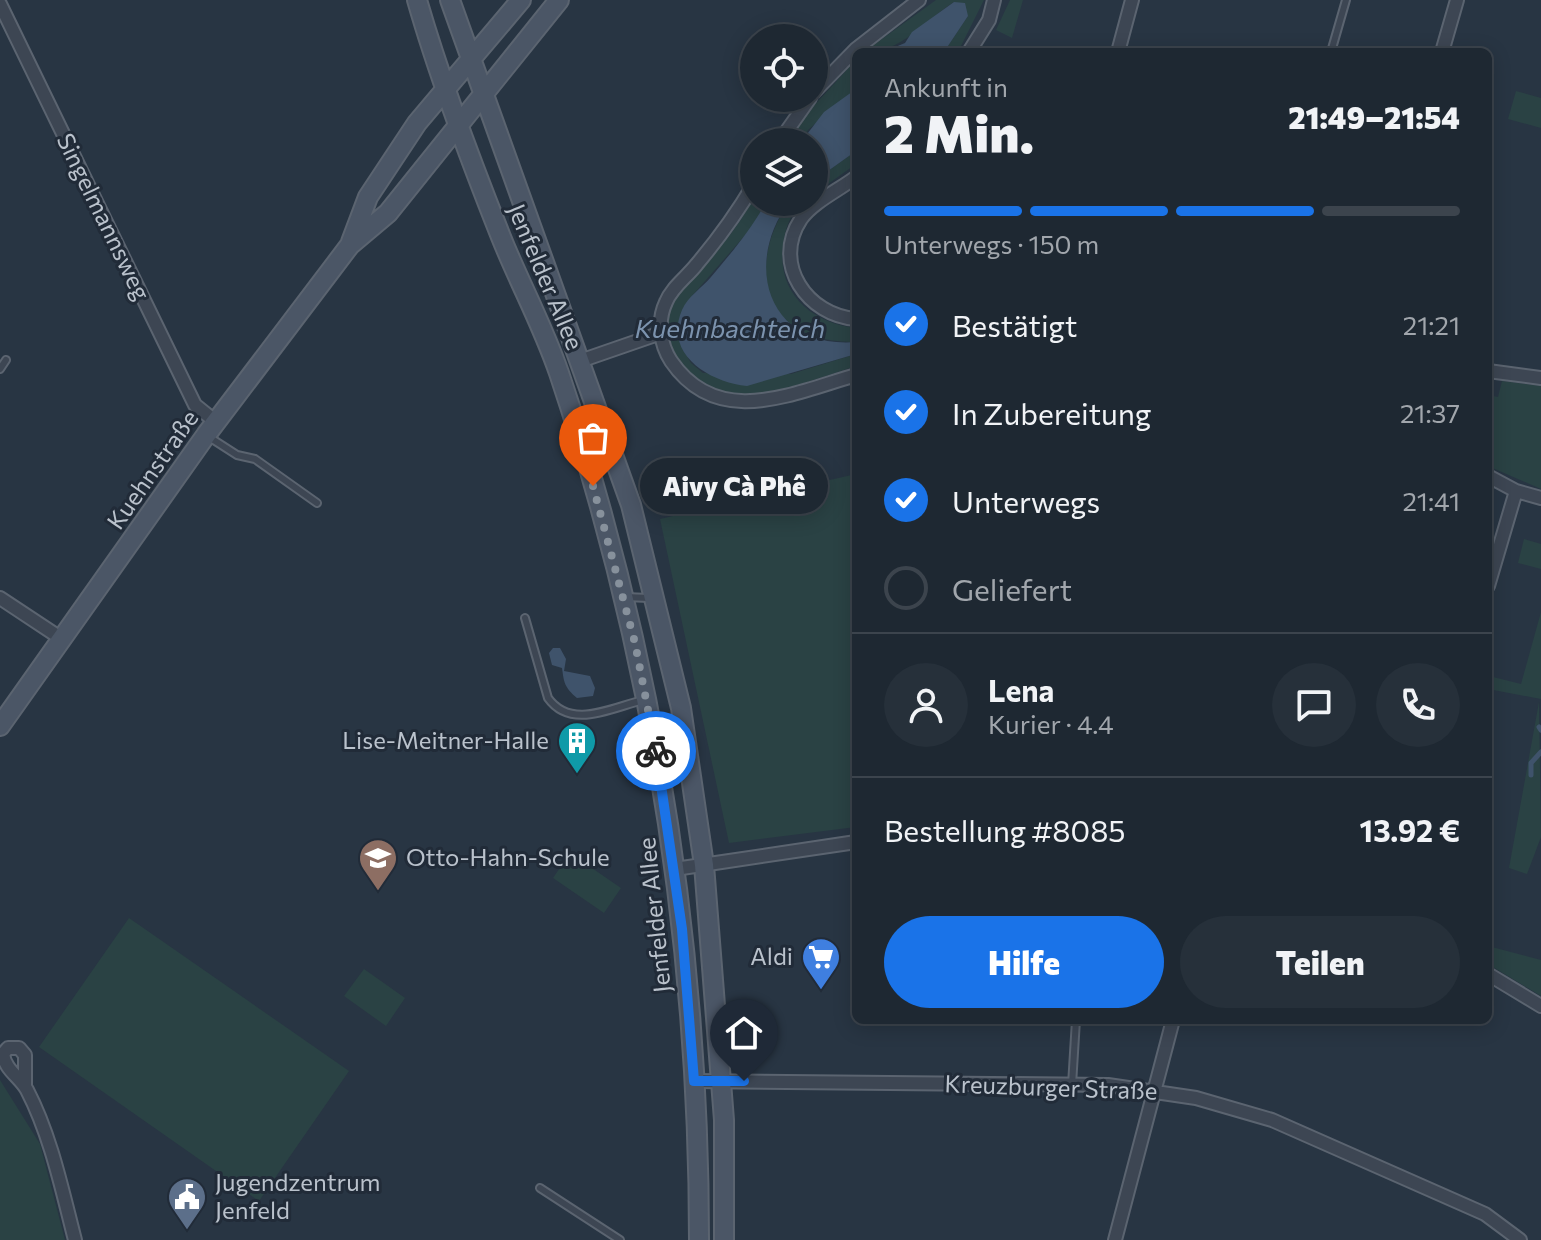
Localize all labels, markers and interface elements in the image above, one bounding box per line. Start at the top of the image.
map controls [740,24,828,216]
button: locate [740,24,828,112]
text: Ankunft in [884,71,1008,102]
text: 21:49–21:54 [1288,98,1460,135]
text: 2 Min. [884,100,1034,164]
street label: Singelmannsweg [51,128,157,304]
button: layers [740,128,828,216]
street label: Jenfelder Allee [503,199,590,354]
text: Unterwegs · 150 m [884,228,1099,259]
icon: check [884,302,928,346]
text: Bestätigt [952,306,1077,343]
text: 21:21 [1403,309,1460,340]
water label: Kuehnbachteich [635,312,825,343]
icon: check [884,390,928,434]
text: In Zubereitung [952,394,1151,431]
text: 21:37 [1400,397,1460,428]
street label: Kuehnstraße [100,404,204,534]
pin [559,404,627,486]
icon: bag [571,416,615,460]
callout: Aivy Cà Phê [641,458,829,514]
text: Aivy Cà Phê [662,470,806,501]
icon: check [884,478,928,522]
text: Unterwegs [952,482,1100,519]
text: 21:41 [1402,485,1460,516]
text: Geliefert [952,570,1072,607]
button: person [884,663,968,747]
button: chat [1272,663,1356,747]
button: phone [1376,663,1460,747]
text: Lena [988,671,1054,708]
text: Kurier · 4.4 [988,708,1114,739]
courier [616,711,696,791]
building icon: Lise-Meitner-Halle [556,720,598,775]
place label: Lise-Meitner-Halle [342,725,549,754]
icon: bike [634,729,678,773]
text: Bestellung #8085 [884,811,1126,848]
text: 13.92 € [1360,811,1460,848]
street label: Jenfelder Allee [631,836,676,994]
school or university icon: Otto-Hahn-Schule [357,837,399,892]
place label: Otto-Hahn-Schule [406,842,610,871]
button: Hilfe [884,916,1164,1008]
button: Teilen [1180,916,1460,1008]
supermarket icon: Aldi [800,936,842,991]
place label: Aldi [750,941,793,970]
pin [710,999,778,1081]
icon: home [722,1011,766,1055]
street label: Kreuzburger Straße [944,1068,1158,1105]
place label: Jugendzentrum Jenfeld [215,1167,381,1224]
public building icon: Jugendzentrum Jenfeld [166,1176,208,1231]

